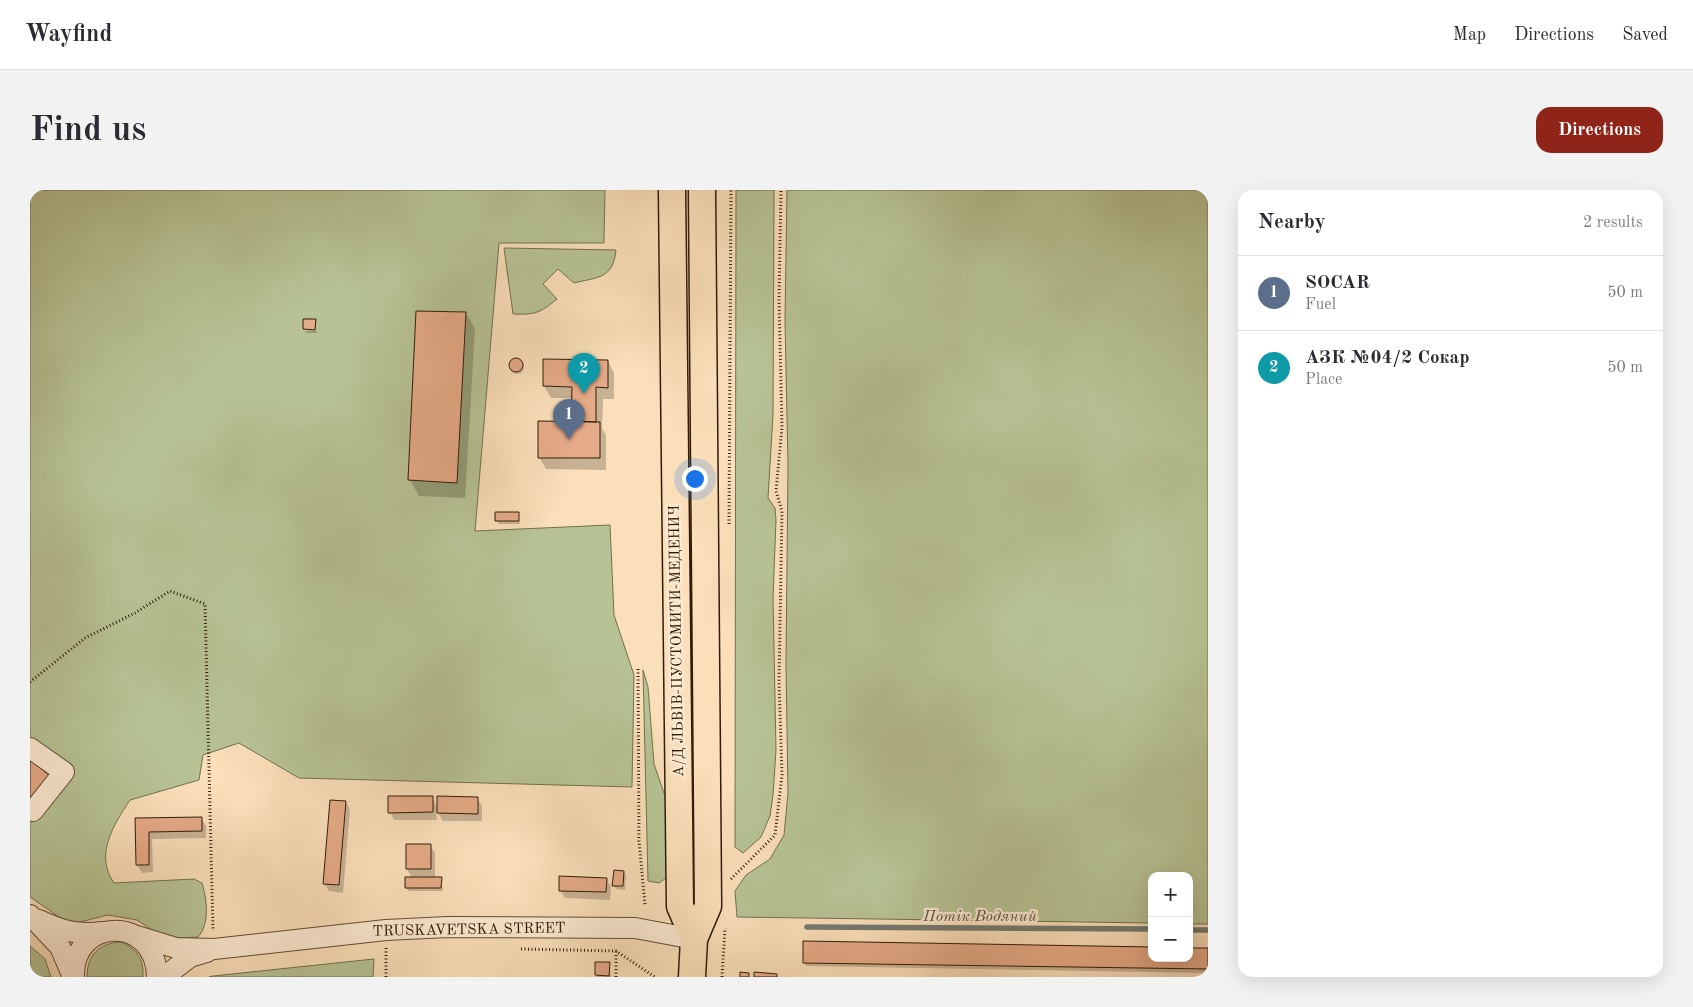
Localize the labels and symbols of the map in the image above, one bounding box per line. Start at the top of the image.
pin: 2 [568,353,600,394]
pin: 1 [553,399,585,440]
your location [682,466,708,492]
street label: А/Д ЛЬВІВ-ПУСТОМИТИ-МЕДЕНИЧ [668,505,687,777]
water label: Потік Водяний [922,909,1037,925]
street label: TRUSKAVETSKA STREET [372,921,566,940]

